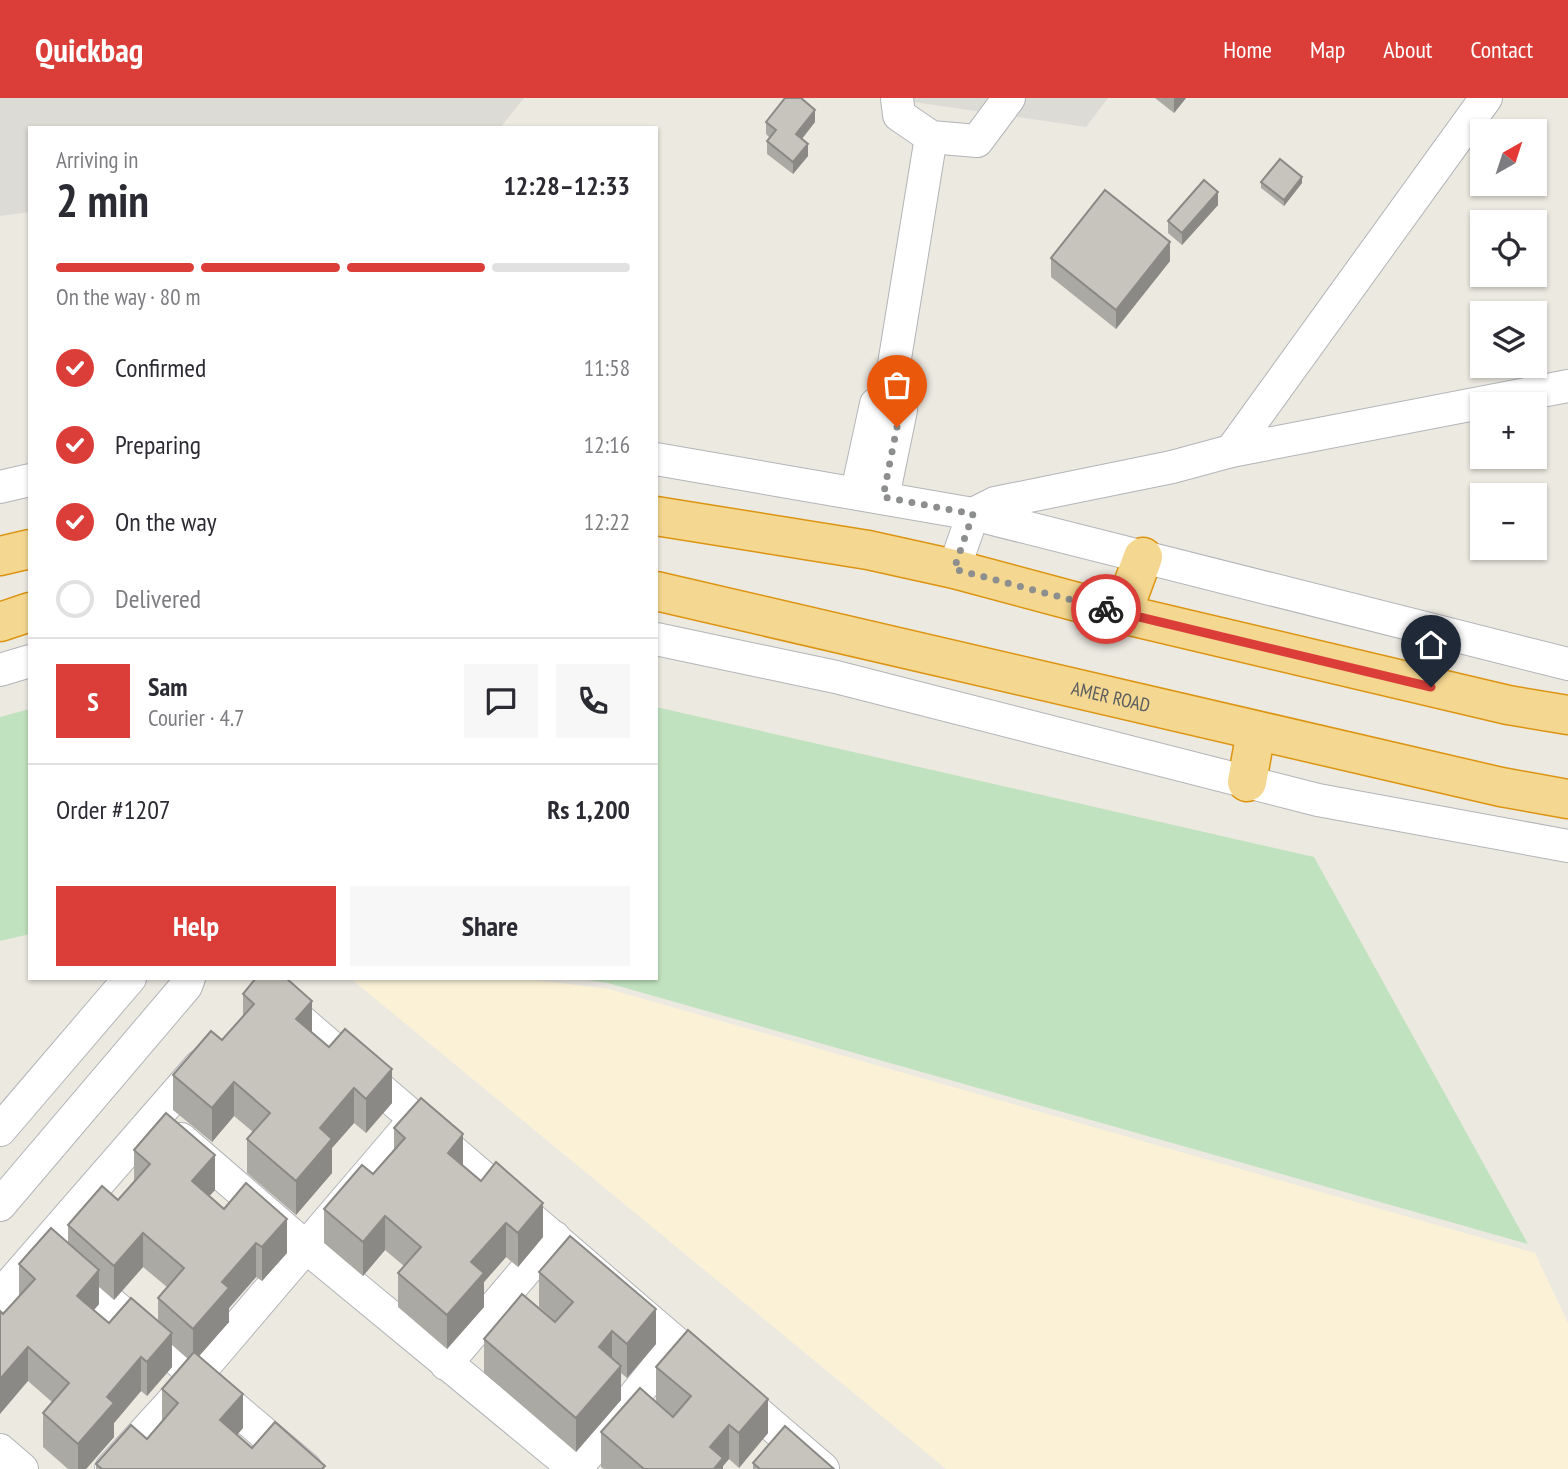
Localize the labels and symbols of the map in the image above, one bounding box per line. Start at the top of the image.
north arrow [1470,119,1547,196]
pin [867,355,927,427]
courier [1071,574,1141,644]
pin [1401,615,1461,687]
street label: AMER ROAD [1069,676,1153,717]

